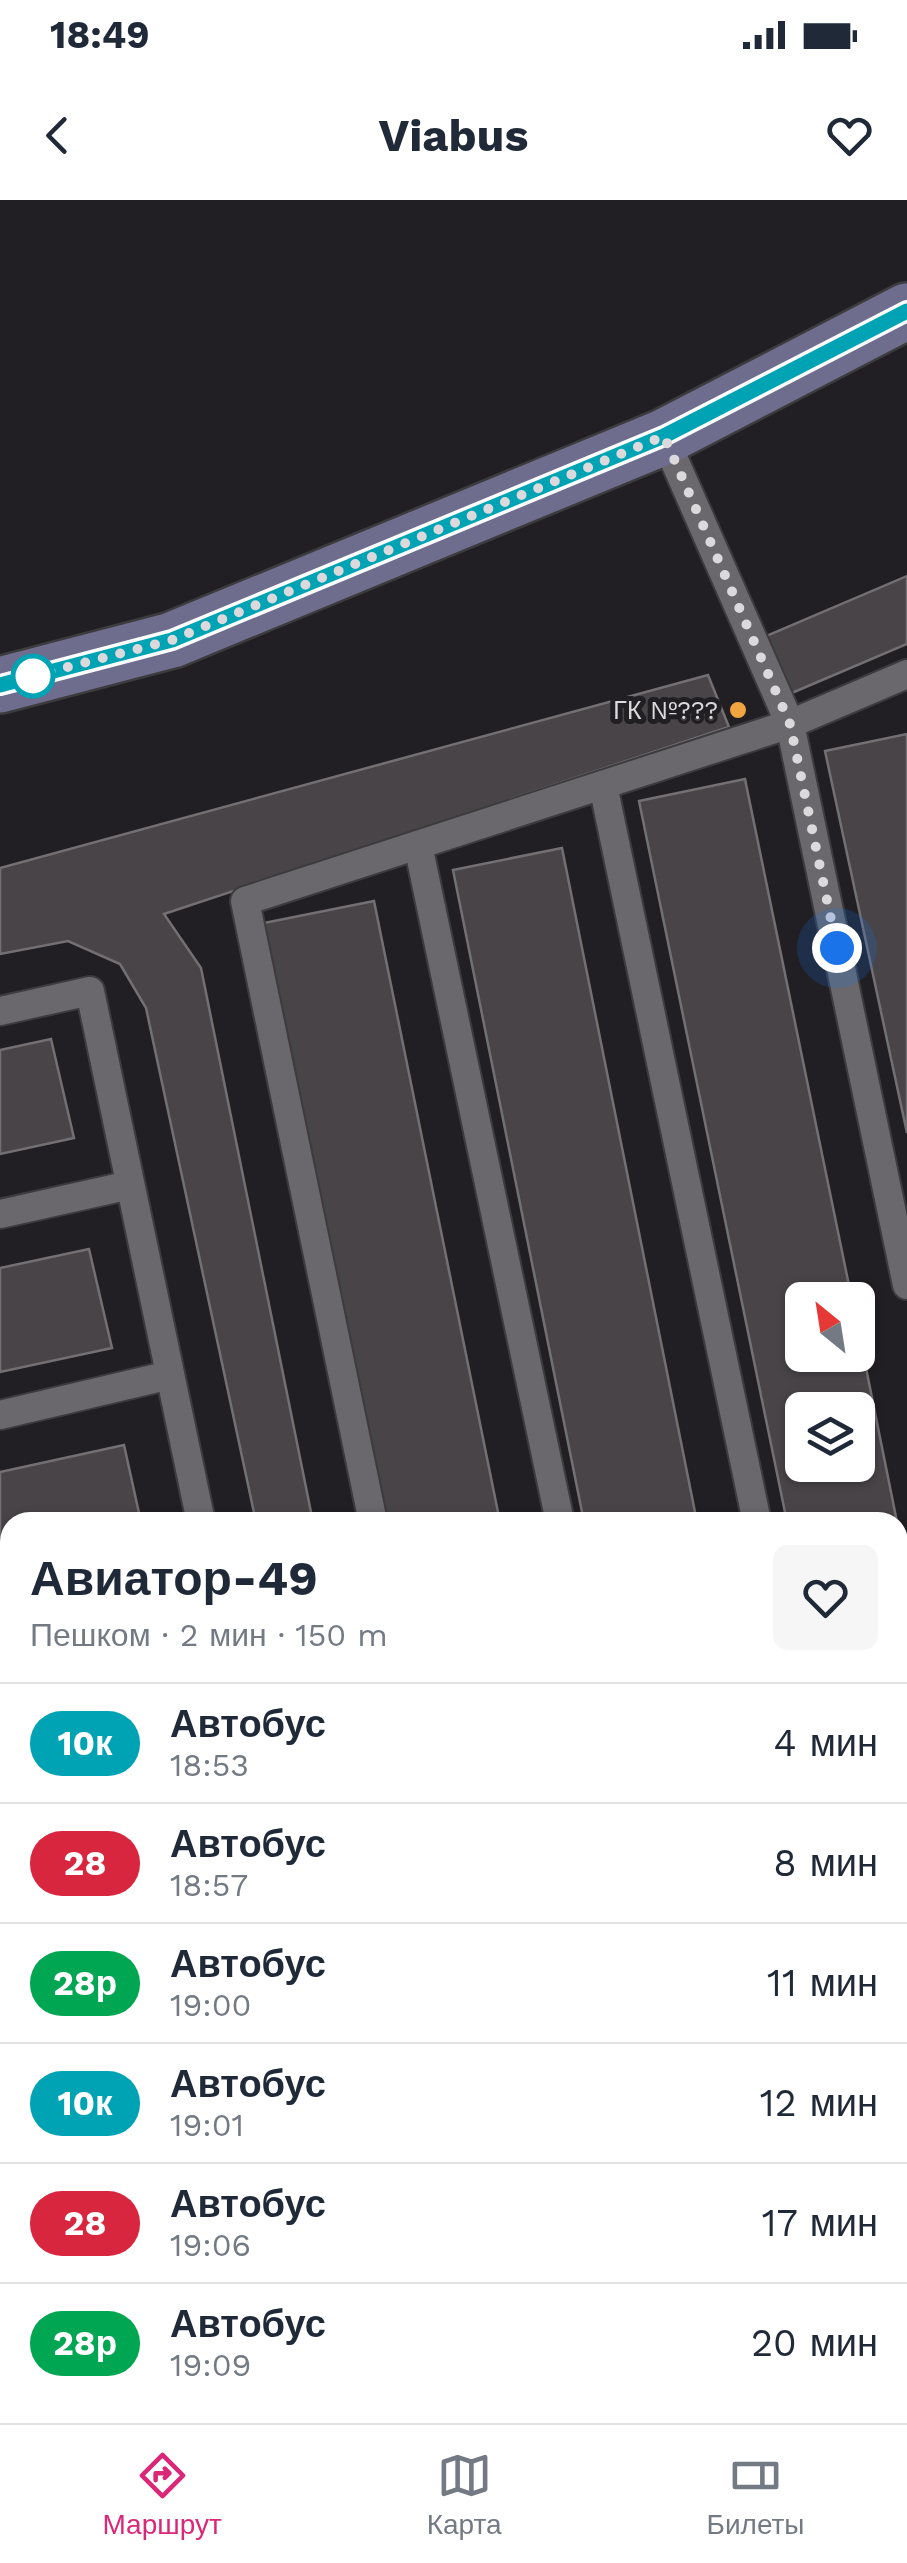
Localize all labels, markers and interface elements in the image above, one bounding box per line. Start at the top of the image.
text: 18:49 [50,13,150,57]
icon: back [30,108,85,163]
icon: heart [822,108,877,163]
text: Viabus [379,109,528,162]
unlabelled marker [12,655,54,697]
place label: ГК №??? [613,696,718,725]
marker: ГК №??? [727,699,749,721]
your location [812,923,862,973]
north arrow [785,1282,875,1372]
map controls [785,1282,875,1482]
button: layers [785,1392,875,1482]
button: heart [773,1545,878,1650]
text: Авиатор-49 [30,1550,318,1607]
text: Пешком · 2 мин · 150 m [30,1616,388,1654]
text: Автобус [170,1702,326,1746]
text: 4 мин [773,1721,878,1765]
text: 10к [57,1722,113,1764]
text: 18:53 [170,1746,249,1784]
text: Автобус [170,1822,326,1866]
text: 8 мин [773,1841,878,1885]
text: 28 [64,1842,106,1884]
text: 18:57 [170,1866,248,1904]
text: Автобус [170,1942,326,1986]
text: 11 мин [767,1961,878,2005]
text: 28р [53,1962,117,2004]
text: 19:00 [170,1986,252,2024]
text: Автобус [170,2062,326,2106]
text: 12 мин [760,2081,878,2125]
text: 10к [57,2082,113,2124]
text: 19:01 [170,2106,244,2144]
text: Автобус [170,2182,326,2226]
text: 17 мин [762,2201,878,2245]
text: 28 [64,2202,106,2244]
text: 19:06 [170,2226,251,2264]
text: Автобус [170,2302,326,2346]
text: 20 мин [751,2321,878,2365]
text: 28р [53,2322,117,2364]
text: 19:09 [170,2346,251,2384]
tab: Маршрут [102,2448,222,2541]
tab: Карта [427,2448,502,2541]
tab: Билеты [707,2448,805,2541]

